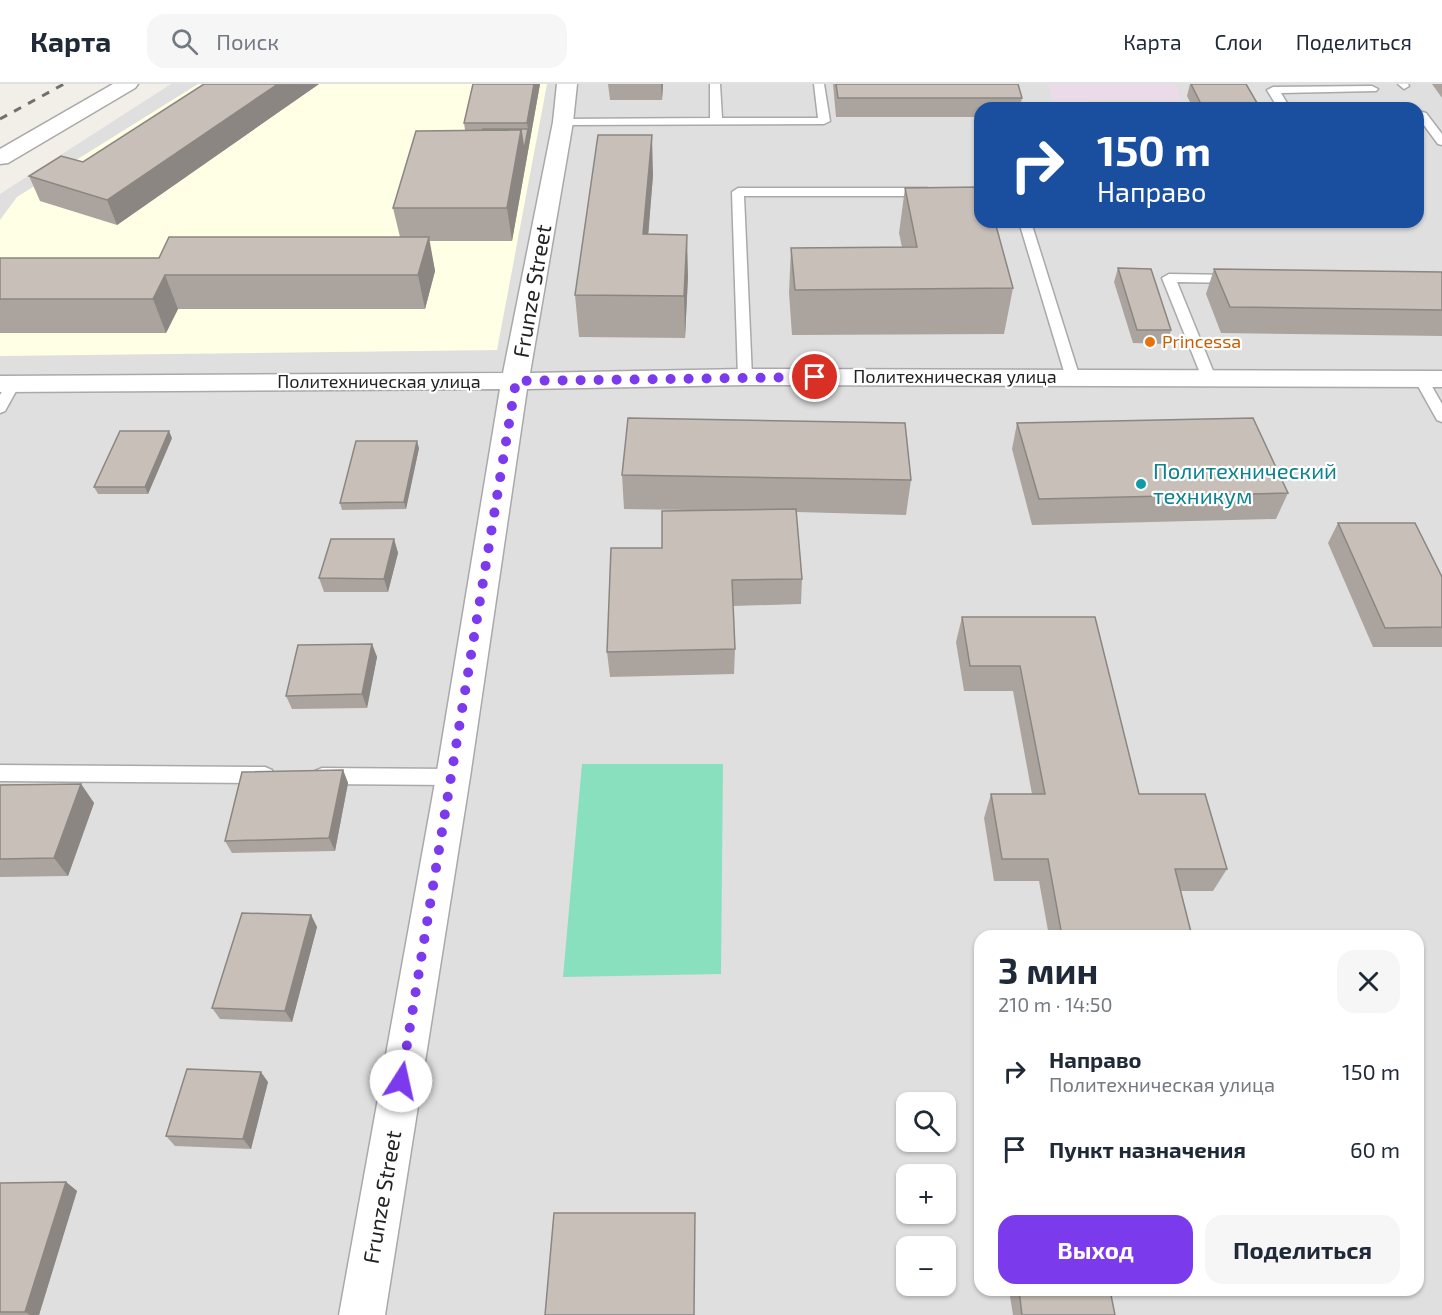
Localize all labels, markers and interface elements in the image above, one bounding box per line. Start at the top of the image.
search box [147,14,567,68]
text: Карта [30,24,111,58]
icon: search [168,25,201,58]
text: Поиск [216,28,279,54]
text: Карта [1123,29,1182,54]
text: Слои [1215,29,1263,54]
text: Поделиться [1296,29,1412,54]
text: 150 m [1097,124,1211,174]
icon: right [998,126,1076,204]
text: Направо [1097,175,1206,207]
street label: Frunze Street [507,222,556,359]
place label: Princessa [1162,330,1241,352]
marker: Princessa [1143,335,1157,349]
pin [789,351,840,402]
icon: arrive [798,360,831,393]
street label: Политехническая улица [853,365,1057,387]
street label: Политехническая улица [277,370,481,392]
place label: Политехнический техникум [1153,457,1337,509]
marker: Политехнический техникум [1134,477,1148,491]
text: 3 мин [998,948,1098,991]
button: close [1337,950,1400,1013]
text: 210 m · 14:50 [998,992,1113,1016]
text: Направо [1049,1046,1142,1072]
position arrow [369,1049,433,1113]
icon: right [998,1055,1031,1088]
text: 150 m [1342,1058,1400,1084]
text: Политехническая улица [1049,1072,1275,1096]
map controls [896,1092,956,1296]
button: search [896,1092,956,1152]
street label: Frunze Street [357,1128,406,1265]
icon: arrive [998,1133,1031,1166]
text: Пункт назначения [1049,1136,1246,1162]
text: 60 m [1350,1136,1400,1162]
button: + [896,1164,956,1224]
button: Выход [998,1215,1193,1284]
button: Поделиться [1205,1215,1400,1284]
button: − [896,1236,956,1296]

